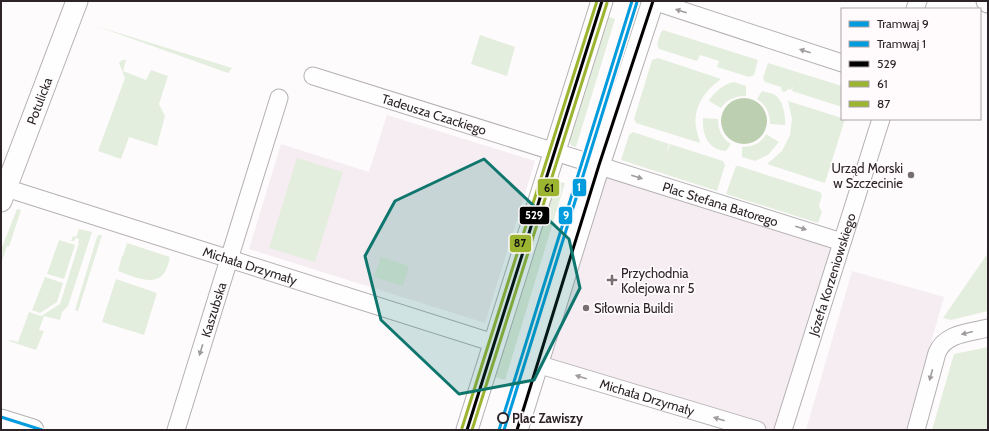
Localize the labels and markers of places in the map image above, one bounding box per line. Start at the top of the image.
place label: Urząd Morski w Szczecinie [832,160,903,191]
marker: Urząd Morski w Szczecinie [906,170,916,180]
place label: Przychodnia Kolejowa nr 5 [621,265,694,297]
marker: Przychodnia Kolejowa nr 5 [606,274,618,286]
place label: Siłownia Buildi [594,300,673,316]
marker: Siłownia Buildi [581,303,591,313]
place label: Plac Zawiszy [512,410,583,426]
marker: Plac Zawiszy [497,412,509,424]

